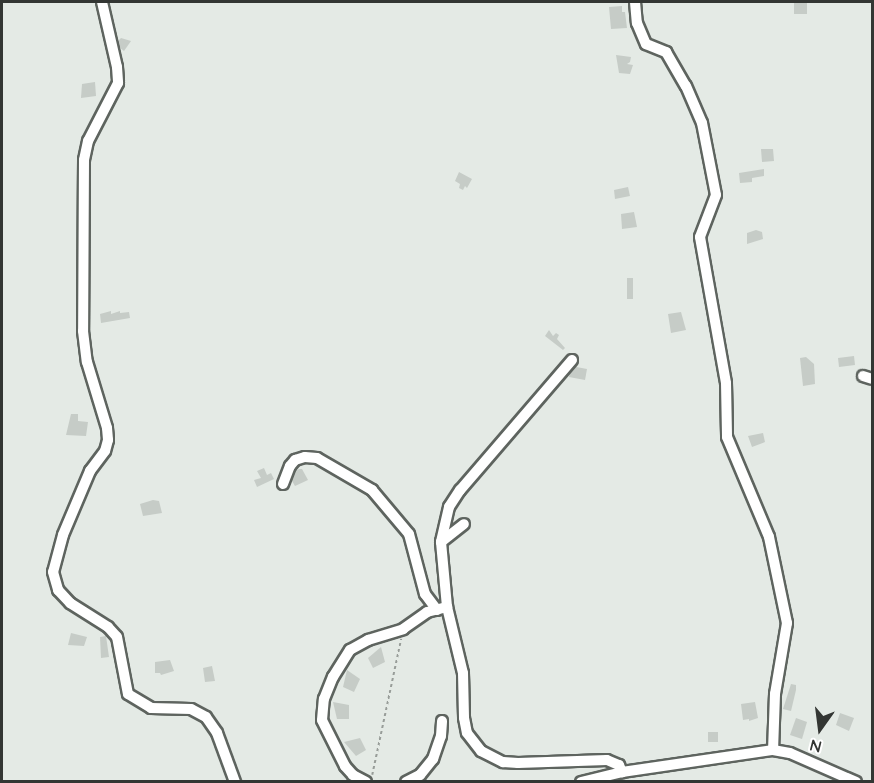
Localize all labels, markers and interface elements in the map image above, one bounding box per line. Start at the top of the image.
north arrow [790,699,850,759]
text: N [808,735,824,758]

